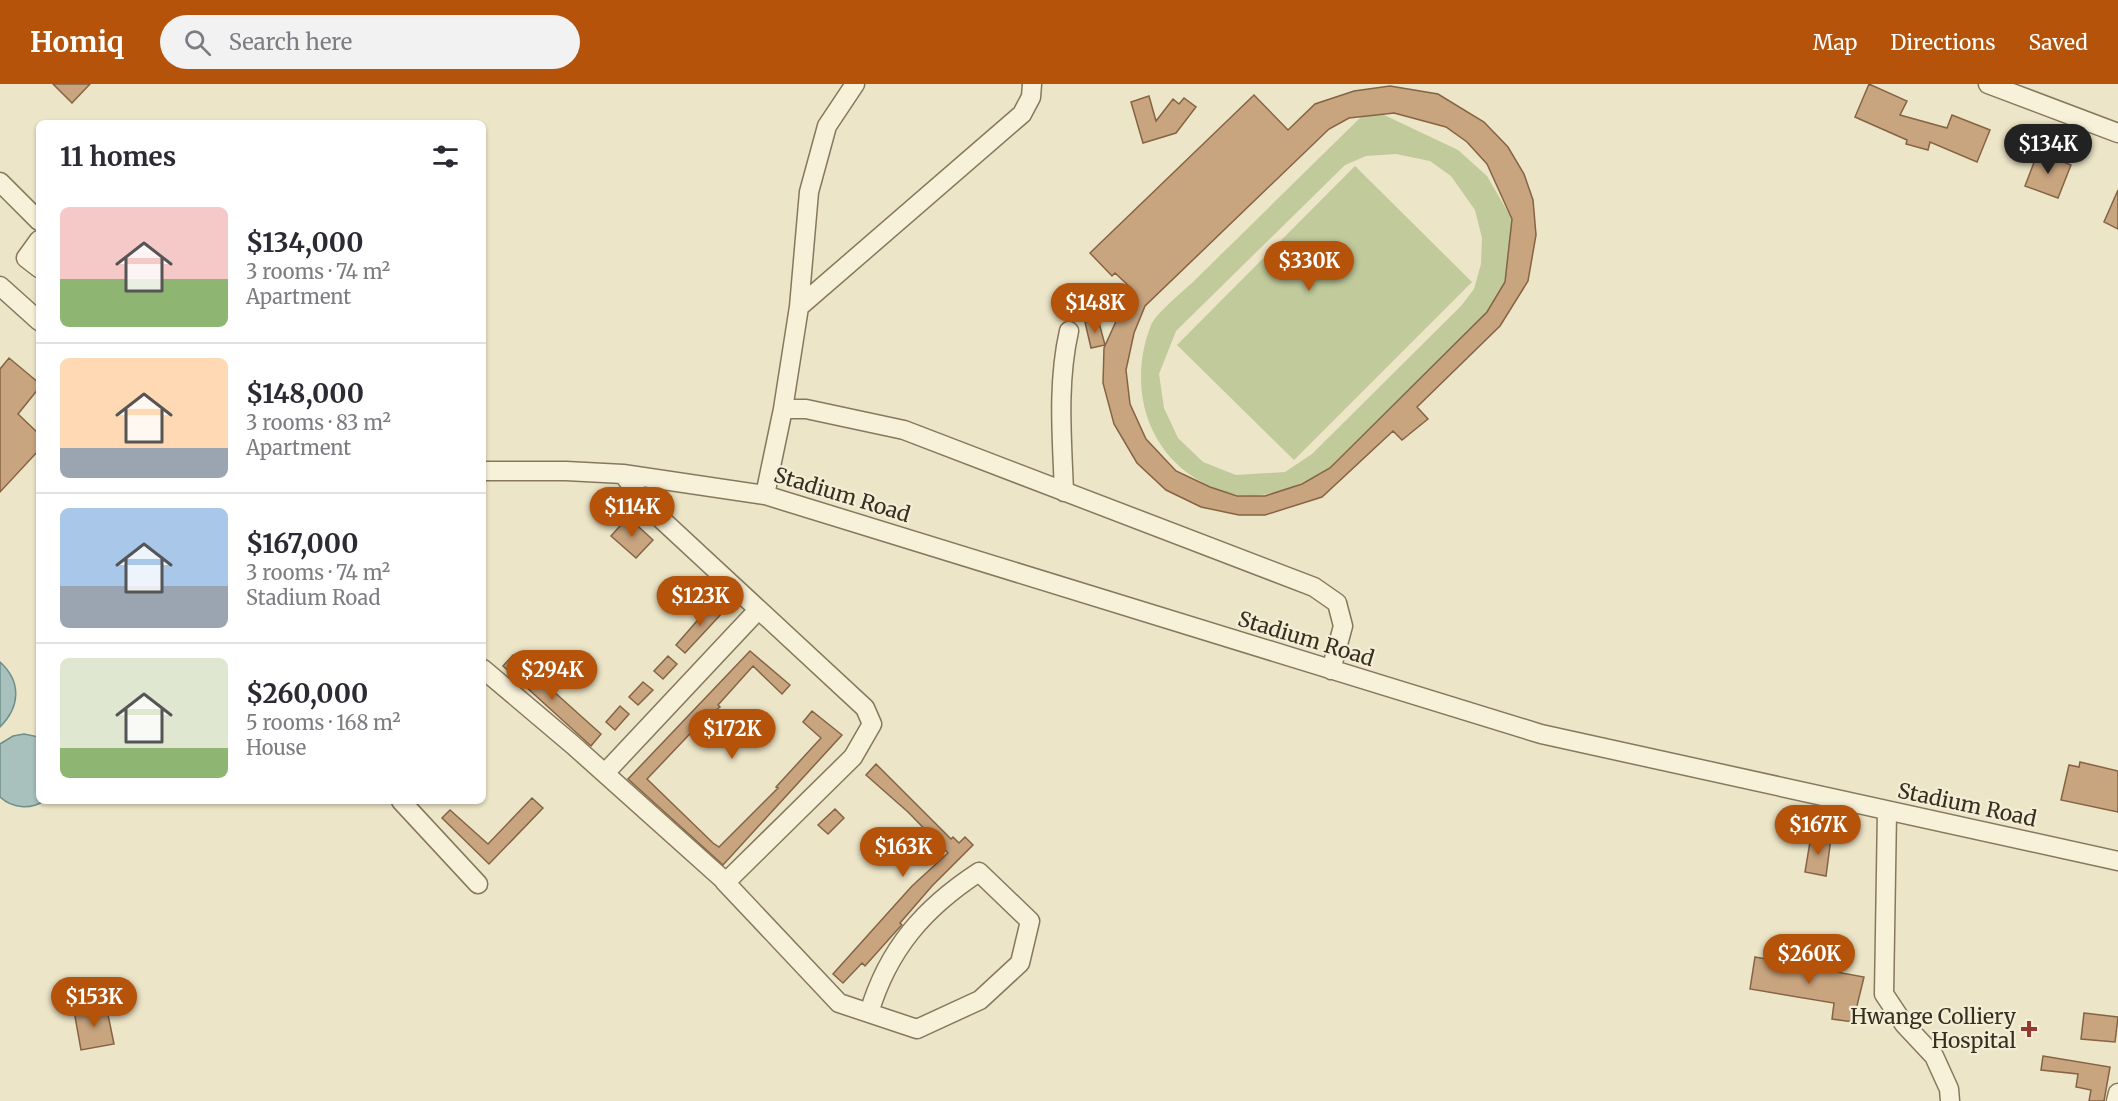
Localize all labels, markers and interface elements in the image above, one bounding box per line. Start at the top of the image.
search box [160,15,580,69]
text: Homiq [30,24,124,60]
icon: search [181,26,214,59]
text: Search here [229,28,352,56]
text: Map [1813,29,1857,56]
text: Directions [1890,29,1995,56]
text: Saved [2028,29,2088,56]
pin: $134K [2006,124,2090,175]
text: $134K [2018,131,2078,156]
text: 11 homes [60,140,176,173]
icon: filters [429,140,462,173]
text: $134,000 [246,226,363,259]
icon: home [108,231,180,303]
pin: $330K [1267,241,1351,292]
text: $330K [1278,248,1340,273]
text: 3 rooms · 74 m² [246,259,390,284]
pin: $148K [1053,283,1137,334]
text: Apartment [246,284,351,309]
text: $148K [1065,290,1125,315]
text: $148,000 [246,377,364,410]
icon: home [108,382,180,454]
text: 3 rooms · 83 m² [246,410,391,435]
text: Apartment [246,435,351,460]
street label: Stadium Road [771,461,914,528]
pin: $114K [590,487,674,538]
text: $114K [604,494,660,519]
text: $167,000 [246,527,358,560]
icon: home [108,532,180,604]
text: 3 rooms · 74 m² [246,560,390,585]
pin: $123K [658,576,742,627]
text: $123K [671,583,729,608]
text: Stadium Road [246,585,380,610]
street label: Stadium Road [1235,605,1378,672]
pin: $294K [510,650,594,701]
text: $294K [520,657,584,682]
text: $260,000 [246,677,368,710]
icon: home [108,682,180,754]
pin: $172K [690,709,774,760]
text: 5 rooms · 168 m² [246,710,401,735]
text: $172K [703,716,761,741]
text: House [246,735,306,760]
street label: Stadium Road [1895,777,2039,832]
pin: $167K [1776,805,1860,856]
text: $167K [1789,812,1847,837]
pin: $163K [861,827,945,878]
text: $163K [874,834,932,859]
pin: $260K [1767,934,1851,985]
text: $260K [1777,941,1841,966]
pin: $153K [52,977,136,1028]
text: $153K [65,984,123,1009]
place label: Hwange Colliery Hospital [1850,1003,2017,1054]
marker: Hwange Colliery Hospital [2020,1020,2038,1038]

